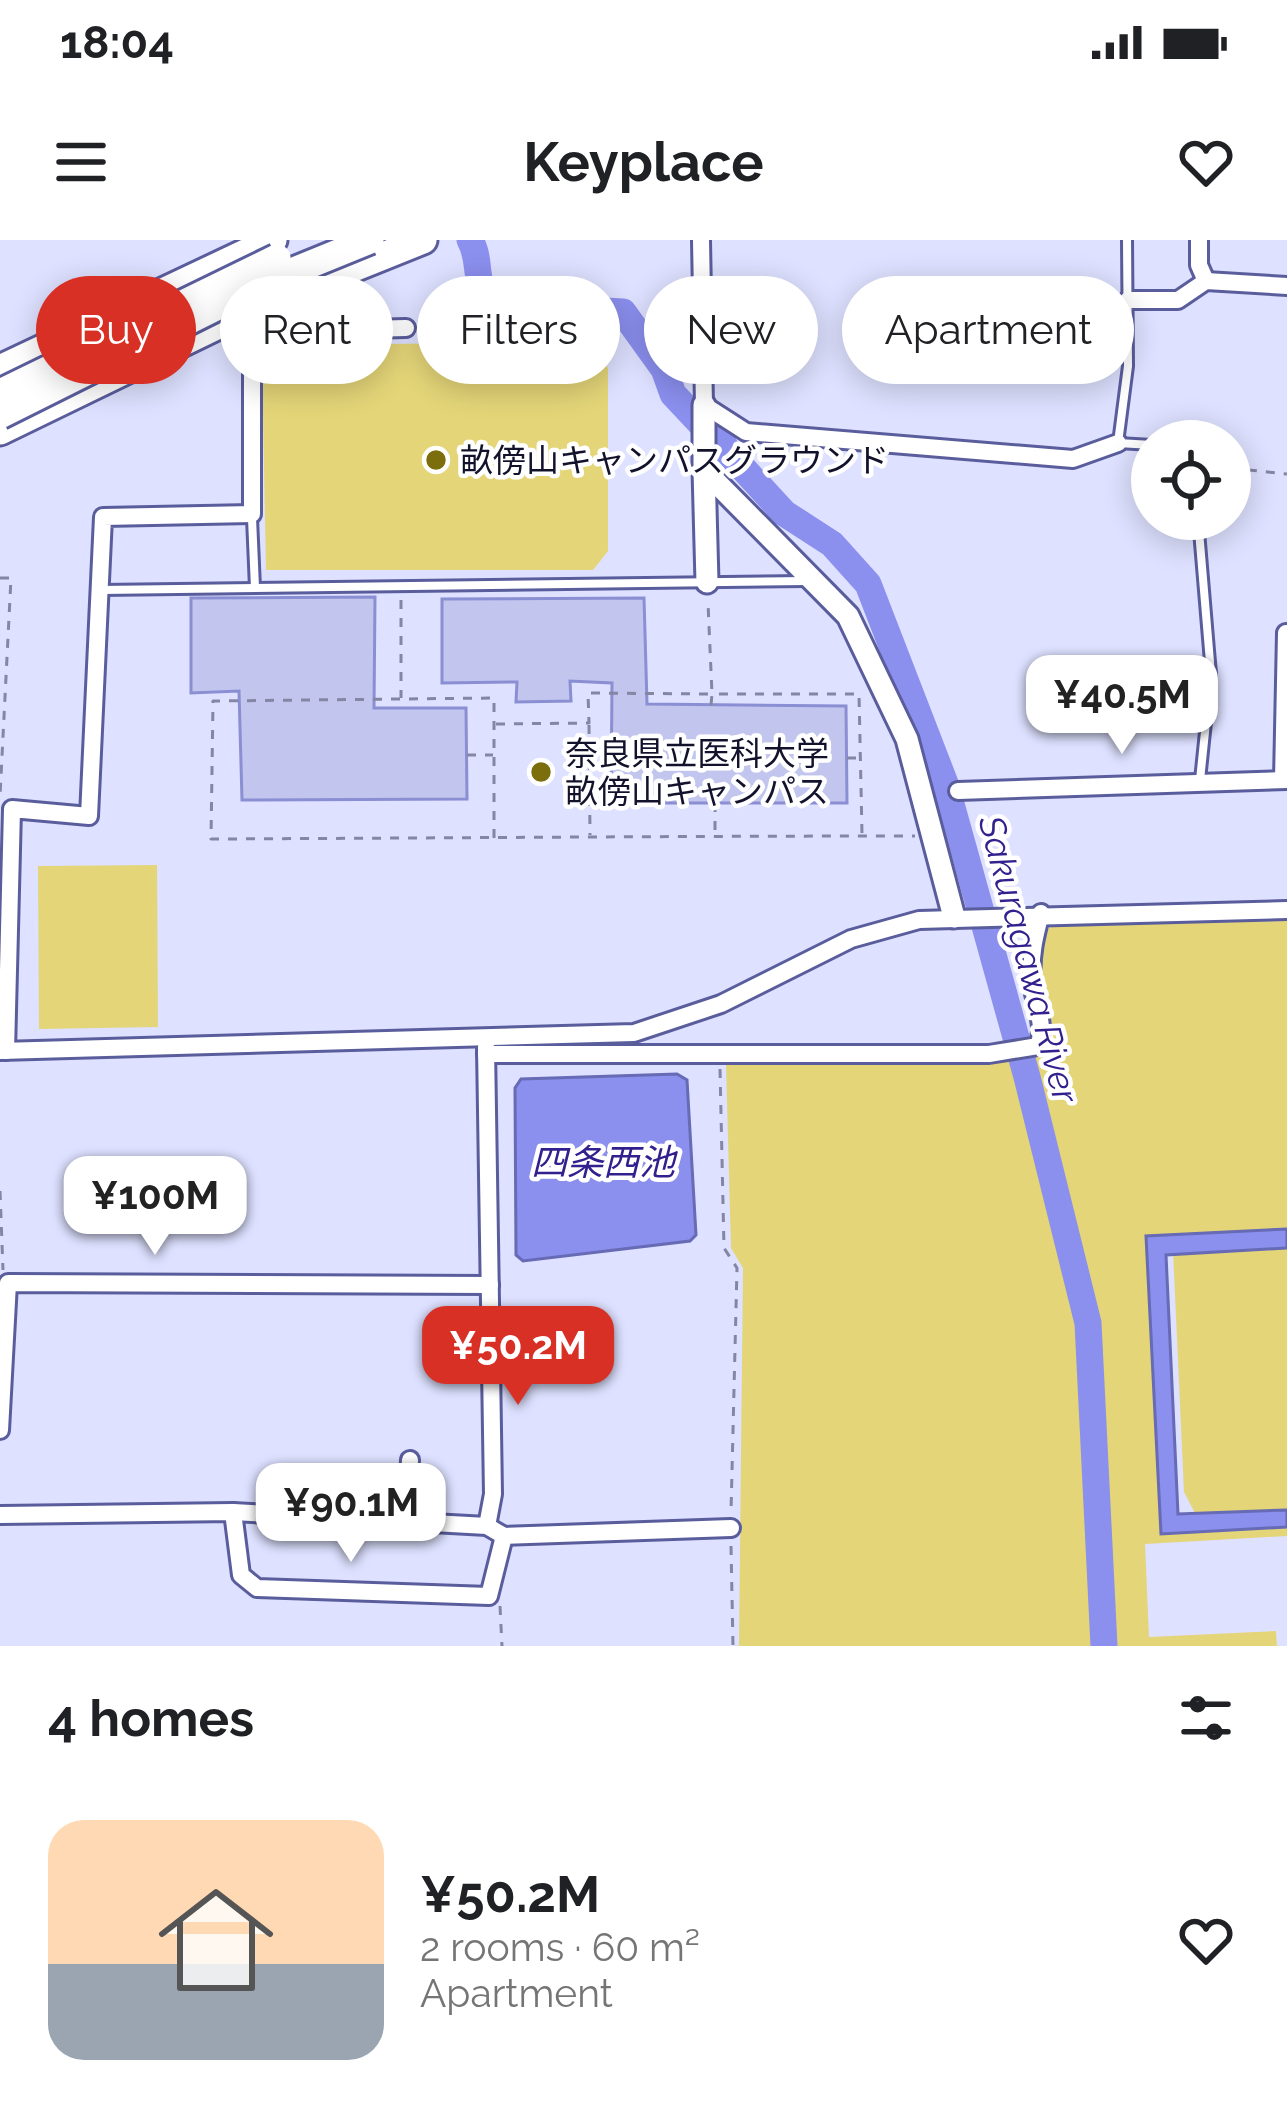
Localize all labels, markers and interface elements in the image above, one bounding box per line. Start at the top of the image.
text: 18:04 [60,16,174,69]
icon: menu [48,129,114,195]
icon: heart [1173,129,1239,195]
text: Keyplace [523,130,764,194]
chip: Buy [36,276,196,384]
chip: Rent [220,276,393,384]
chip: Filters [417,276,620,384]
chip: New [644,276,818,384]
chip: Apartment [842,276,1134,384]
map controls [1131,420,1251,540]
button: locate [1131,420,1251,540]
place label: 畝傍山キャンパスグラウンド [460,441,889,480]
marker: 畝傍山キャンパスグラウンド [423,447,449,473]
pin: ¥40.5M [1024,655,1220,757]
text: ¥40.5M [1053,671,1191,717]
place label: 奈良県立医科大学 畝傍山キャンパス [565,734,829,811]
marker: 奈良県立医科大学 畝傍山キャンパス [528,759,554,785]
water label: Sakuragawa River [970,810,1088,1109]
water label: 四条西池 [531,1141,678,1183]
pin: ¥100M [71,1156,239,1258]
text: ¥100M [91,1172,219,1218]
pin: ¥50.2M [420,1306,616,1408]
text: ¥50.2M [449,1322,587,1368]
pin: ¥90.1M [253,1463,449,1565]
text: ¥90.1M [283,1479,419,1525]
icon: filters [1173,1685,1239,1751]
text: 4 homes [48,1688,254,1748]
text: ¥50.2M [420,1864,600,1924]
icon: home [144,1868,288,2012]
icon: heart [1173,1907,1239,1973]
text: 2 rooms · 60 m² [420,1924,700,1970]
text: Apartment [420,1970,613,2016]

